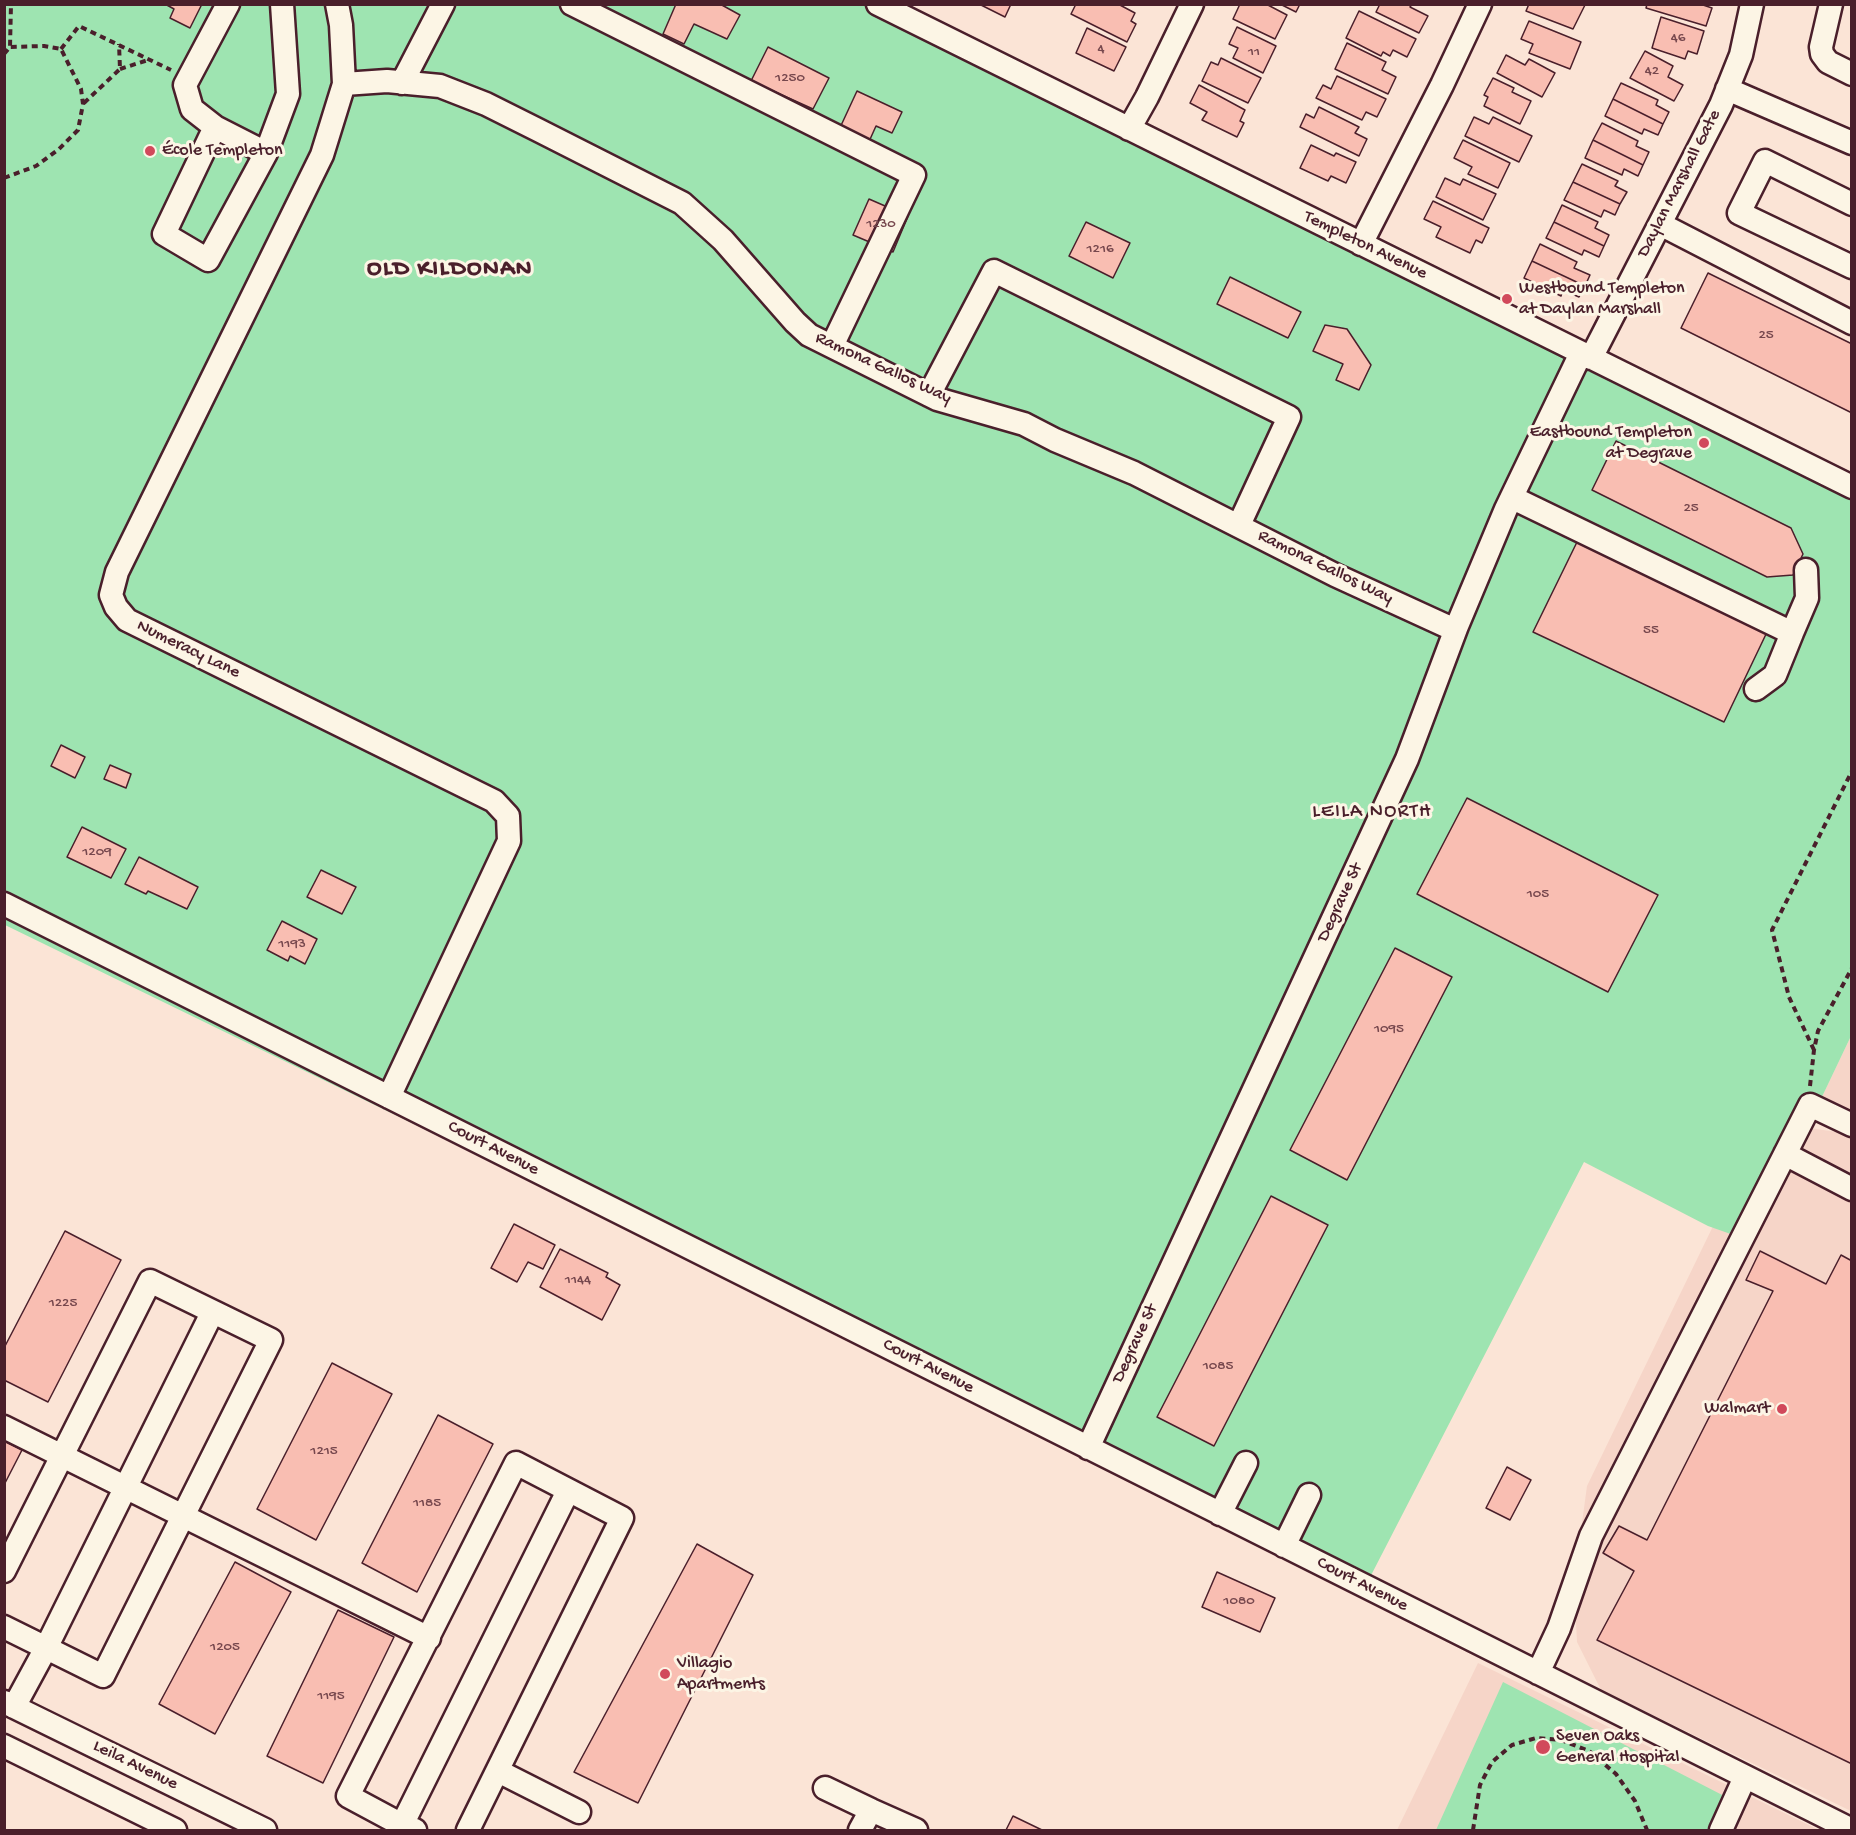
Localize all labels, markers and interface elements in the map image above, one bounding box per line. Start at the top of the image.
house number: 46 [1671,30,1685,48]
house number: 4 [1097,41,1105,59]
house number: 11 [1248,44,1260,62]
house number: 42 [1645,63,1659,81]
house number: 1250 [775,70,805,88]
street label: Daylan Marshall Gate [1633,107,1727,261]
place label: École Templeton [162,140,283,162]
marker: École Templeton [143,144,157,158]
street label: Templeton Avenue [1300,207,1430,285]
house number: 1230 [866,216,896,234]
house number: 1216 [1086,241,1114,259]
district label: OLD KILDONAN [367,256,533,284]
place label: Westbound Templeton at Daylan Marshall [1519,278,1685,320]
marker: Westbound Templeton at Daylan Marshall [1500,292,1514,306]
house number: 25 [1758,327,1774,345]
street label: Ramona Gallos Way [811,328,955,410]
place label: Eastbound Templeton at Degrave [1530,422,1692,464]
marker: Eastbound Templeton at Degrave [1697,436,1711,450]
house number: 25 [1683,500,1699,518]
street label: Ramona Gallos Way [1254,526,1396,610]
street label: Numeracy Lane [133,616,243,684]
house number: 55 [1643,622,1659,640]
district label: LEILA NORTH [1312,801,1432,825]
house number: 1209 [82,844,112,862]
street label: Degrave St [1313,860,1369,946]
house number: 105 [1527,886,1549,904]
house number: 1193 [278,936,306,954]
house number: 1095 [1374,1021,1404,1039]
street label: Court Avenue [444,1117,542,1181]
house number: 1144 [565,1272,591,1290]
house number: 1225 [49,1295,77,1313]
street label: Degrave St [1108,1301,1164,1387]
street label: Court Avenue [879,1335,977,1399]
house number: 1085 [1203,1358,1233,1376]
place label: Walmart [1704,1398,1770,1420]
marker: Walmart [1775,1402,1789,1416]
house number: 1215 [310,1443,338,1461]
house number: 1185 [413,1495,441,1513]
street label: Court Avenue [1313,1553,1411,1617]
house number: 1080 [1223,1593,1255,1611]
house number: 1205 [210,1639,240,1657]
place label: Villagio Apartments [677,1653,765,1696]
marker: Villagio Apartments [658,1667,672,1681]
house number: 1195 [317,1688,345,1706]
place label: Seven Oaks General Hospital [1556,1726,1679,1768]
street label: Leila Avenue [89,1736,181,1796]
marker: Seven Oaks General Hospital [1534,1738,1552,1756]

